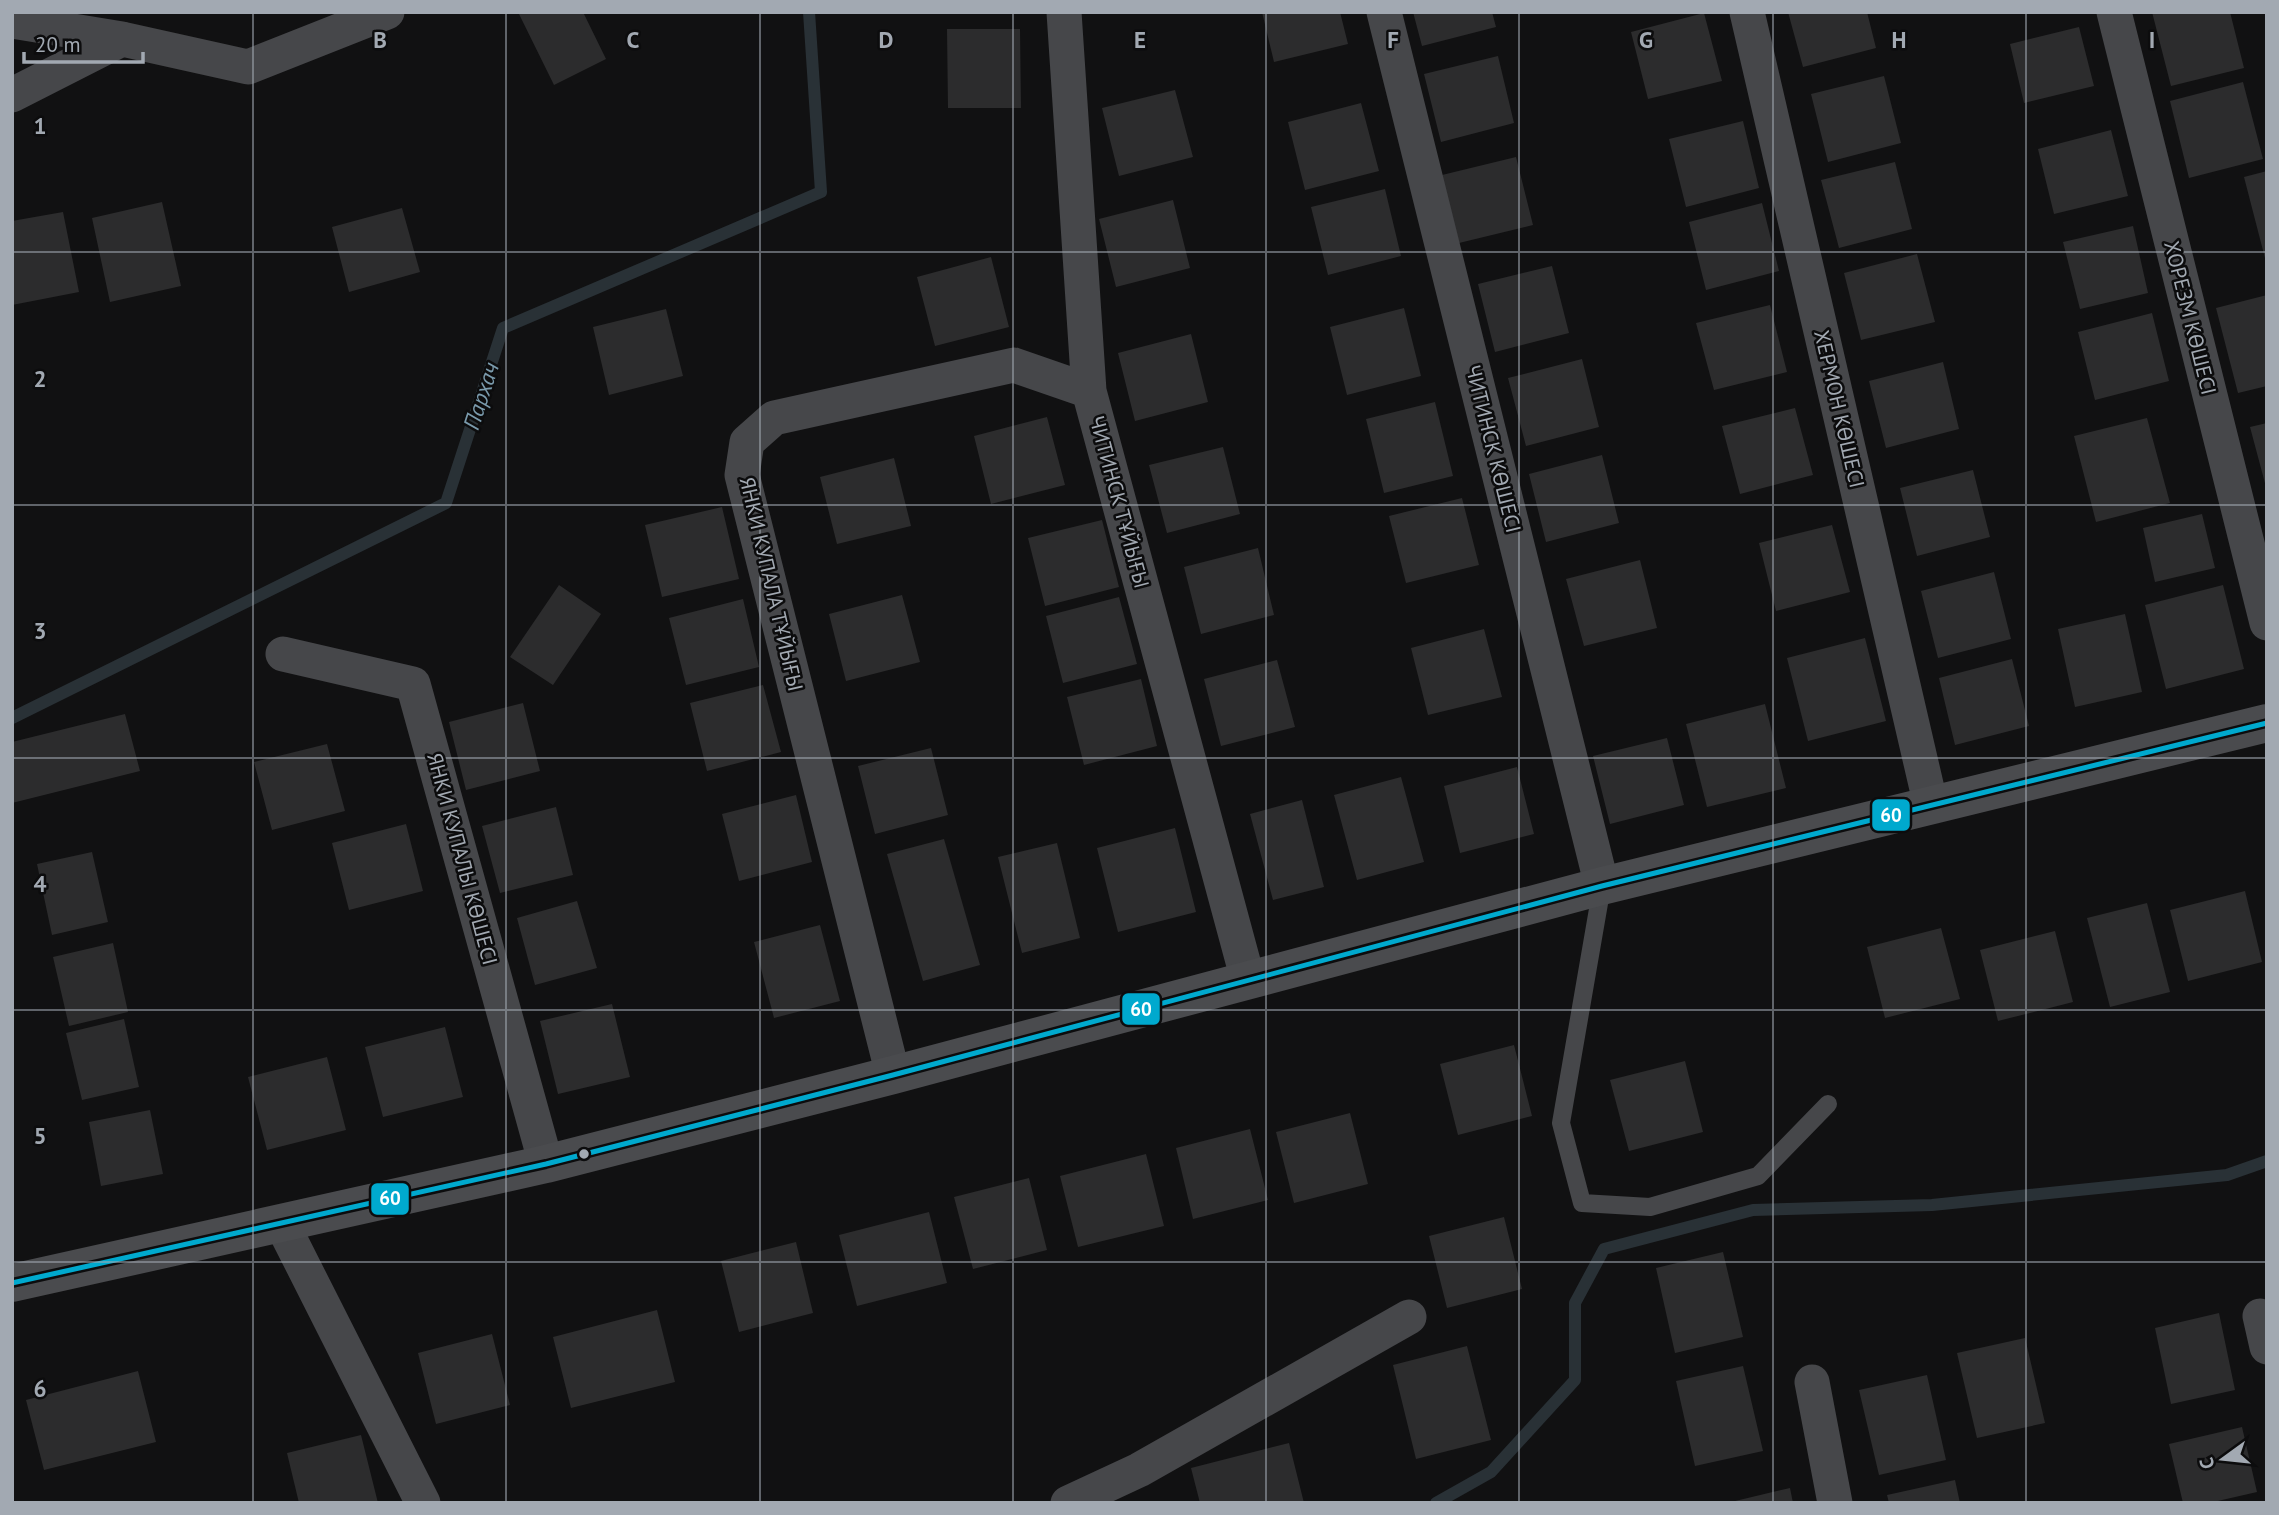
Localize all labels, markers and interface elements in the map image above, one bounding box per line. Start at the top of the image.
scale bar [24,21,144,65]
text: B [373,25,387,54]
text: C [627,25,640,54]
text: D [879,25,893,54]
text: E [1134,25,1146,54]
text: F [1387,25,1399,54]
text: G [1639,25,1653,54]
text: H [1892,25,1906,54]
text: I [2149,25,2155,54]
text: 20 m [35,31,81,58]
text: 1 [33,111,47,140]
street label: ХОРЕЗМ КӨШЕСІ [2158,238,2223,398]
street label: ХЕРМОН КӨШЕСІ [1808,327,1871,490]
water label: Пархач [456,358,505,433]
street label: ЧИТИНСК КӨШЕСІ [1460,362,1527,536]
text: 2 [33,364,47,393]
street label: ЧИТИНСК ТҰЙЫҒЫ [1084,413,1155,591]
street label: ЯНКИ КУПАЛА ТҰЙЫҒЫ [734,474,809,694]
text: 3 [33,616,47,645]
street label: ЯНКИ КУПАЛЫ КӨШЕСІ [421,750,504,968]
line badge: 60 [1871,798,1911,832]
text: 60 [1880,803,1902,827]
text: 4 [33,869,47,898]
line badge: 60 [1121,992,1161,1026]
text: 60 [1130,997,1152,1021]
text: 5 [33,1121,47,1150]
unlabelled marker [577,1147,591,1161]
line badge: 60 [370,1182,410,1216]
text: 60 [379,1186,401,1210]
text: 6 [33,1374,47,1403]
north arrow [2188,1424,2258,1494]
text: С [2194,1455,2220,1472]

